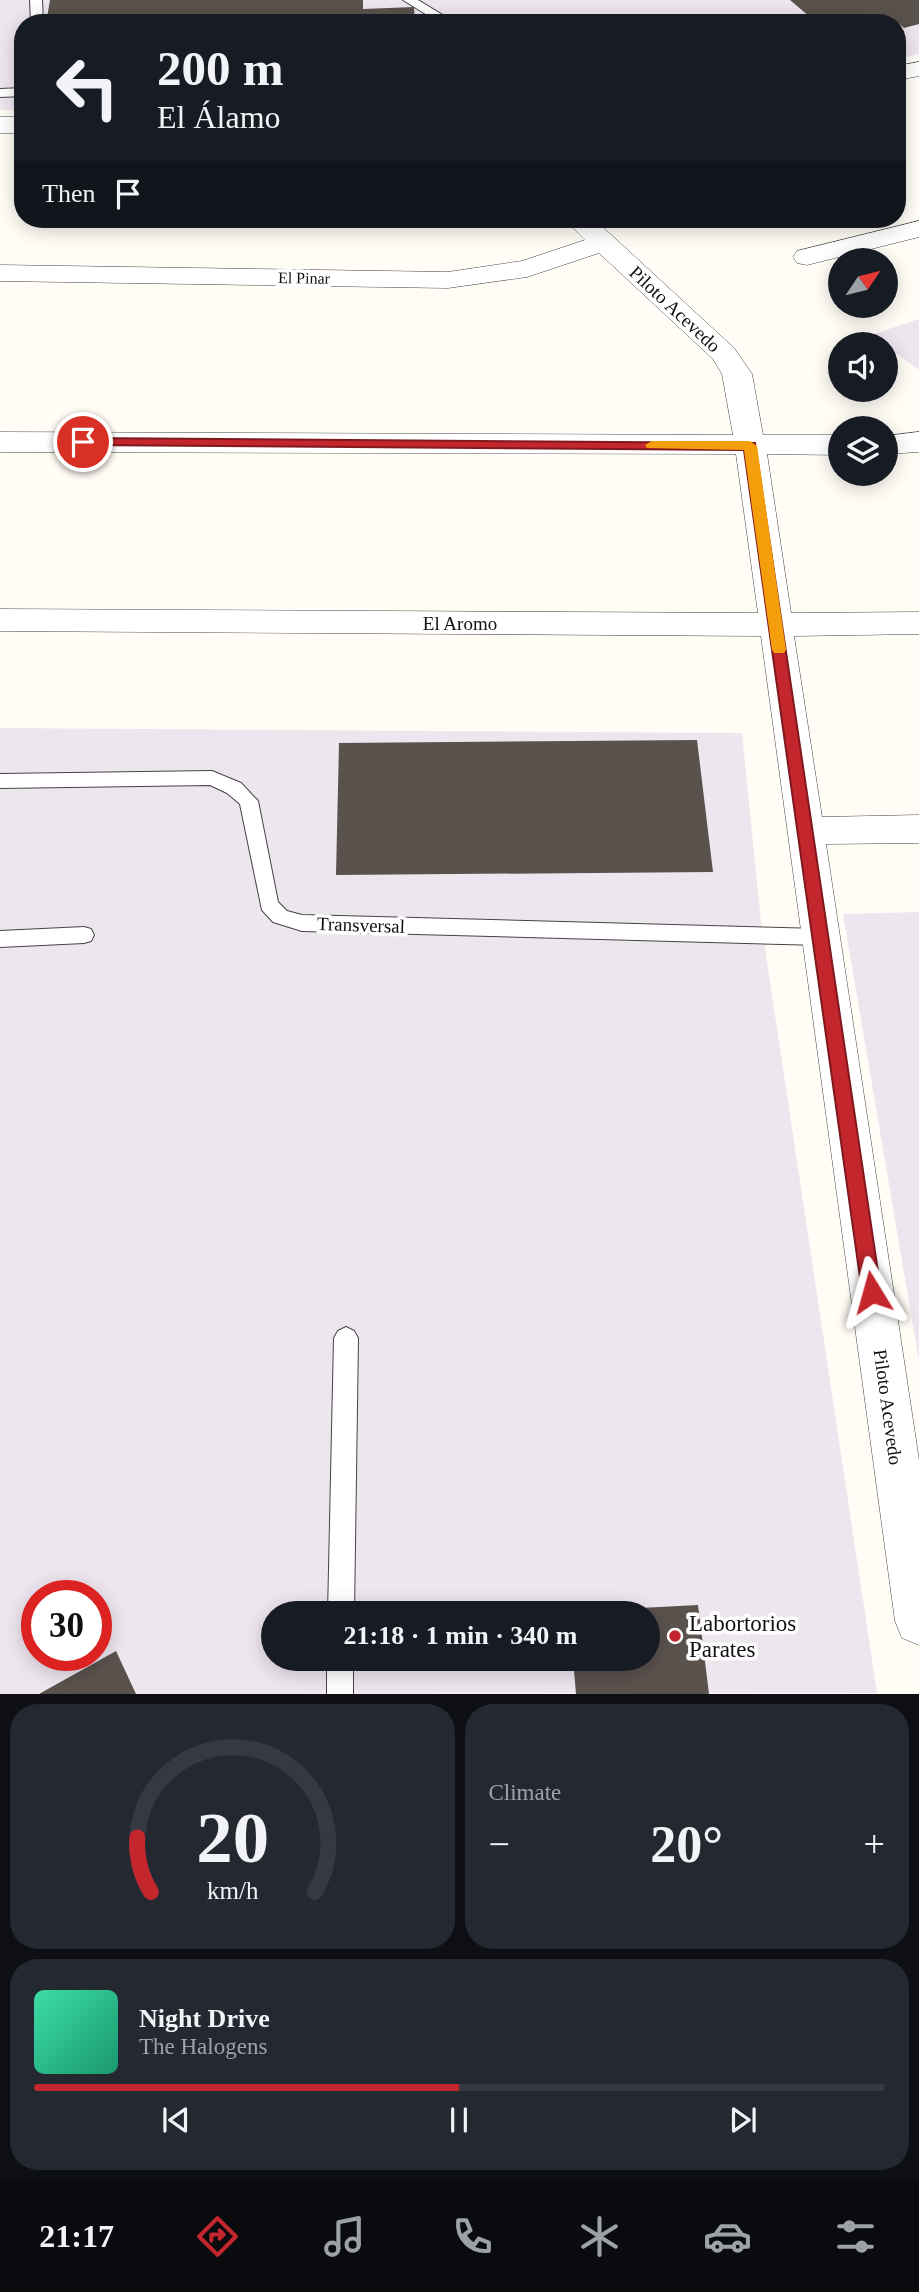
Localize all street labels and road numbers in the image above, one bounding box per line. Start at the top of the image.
street label: Piloto Acevedo [625,262,725,356]
street label: El Pinar [278,269,331,287]
street label: El Aromo [423,613,497,634]
street label: Transversal [317,913,405,937]
street label: Piloto Acevedo [869,1348,907,1466]

